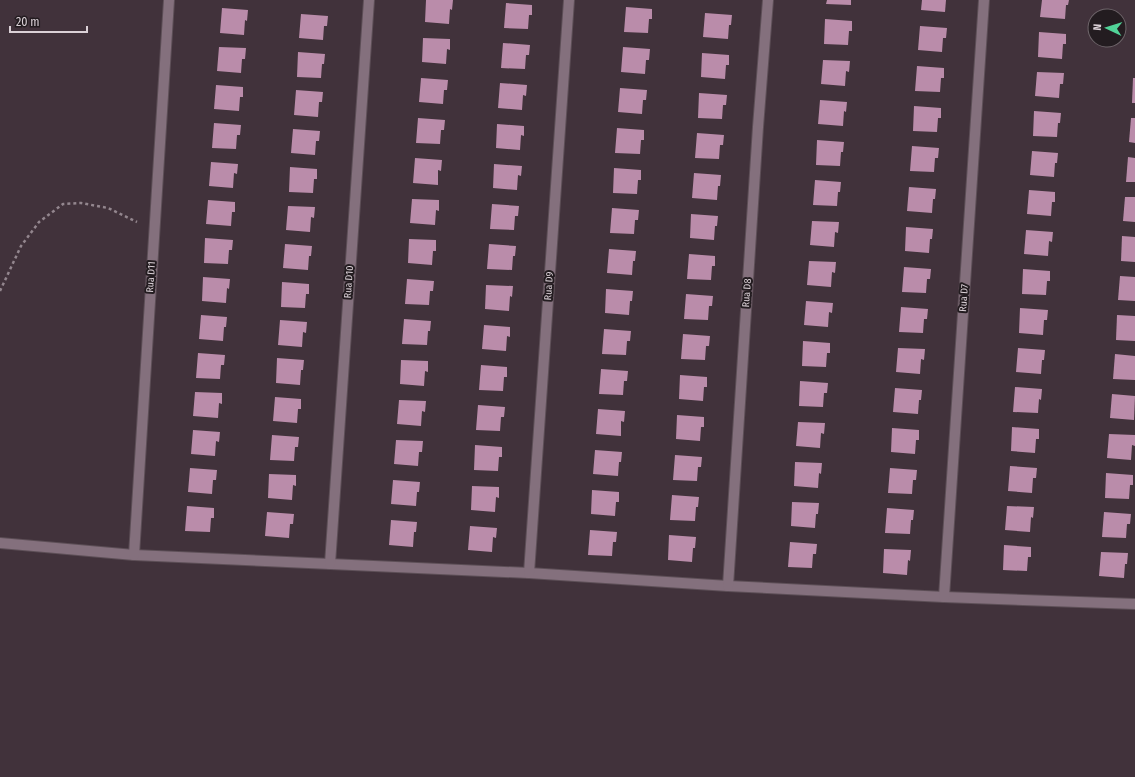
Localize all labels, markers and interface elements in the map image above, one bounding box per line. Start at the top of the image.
scale bar [10,8,87,34]
north arrow [1087,8,1127,48]
text: 20 m [16,15,40,29]
text: N [1091,24,1104,31]
street label: Rua D11 [144,261,158,293]
street label: Rua D10 [342,265,356,299]
street label: Rua D9 [542,271,556,301]
street label: Rua D8 [740,278,754,308]
street label: Rua D7 [957,284,971,312]

